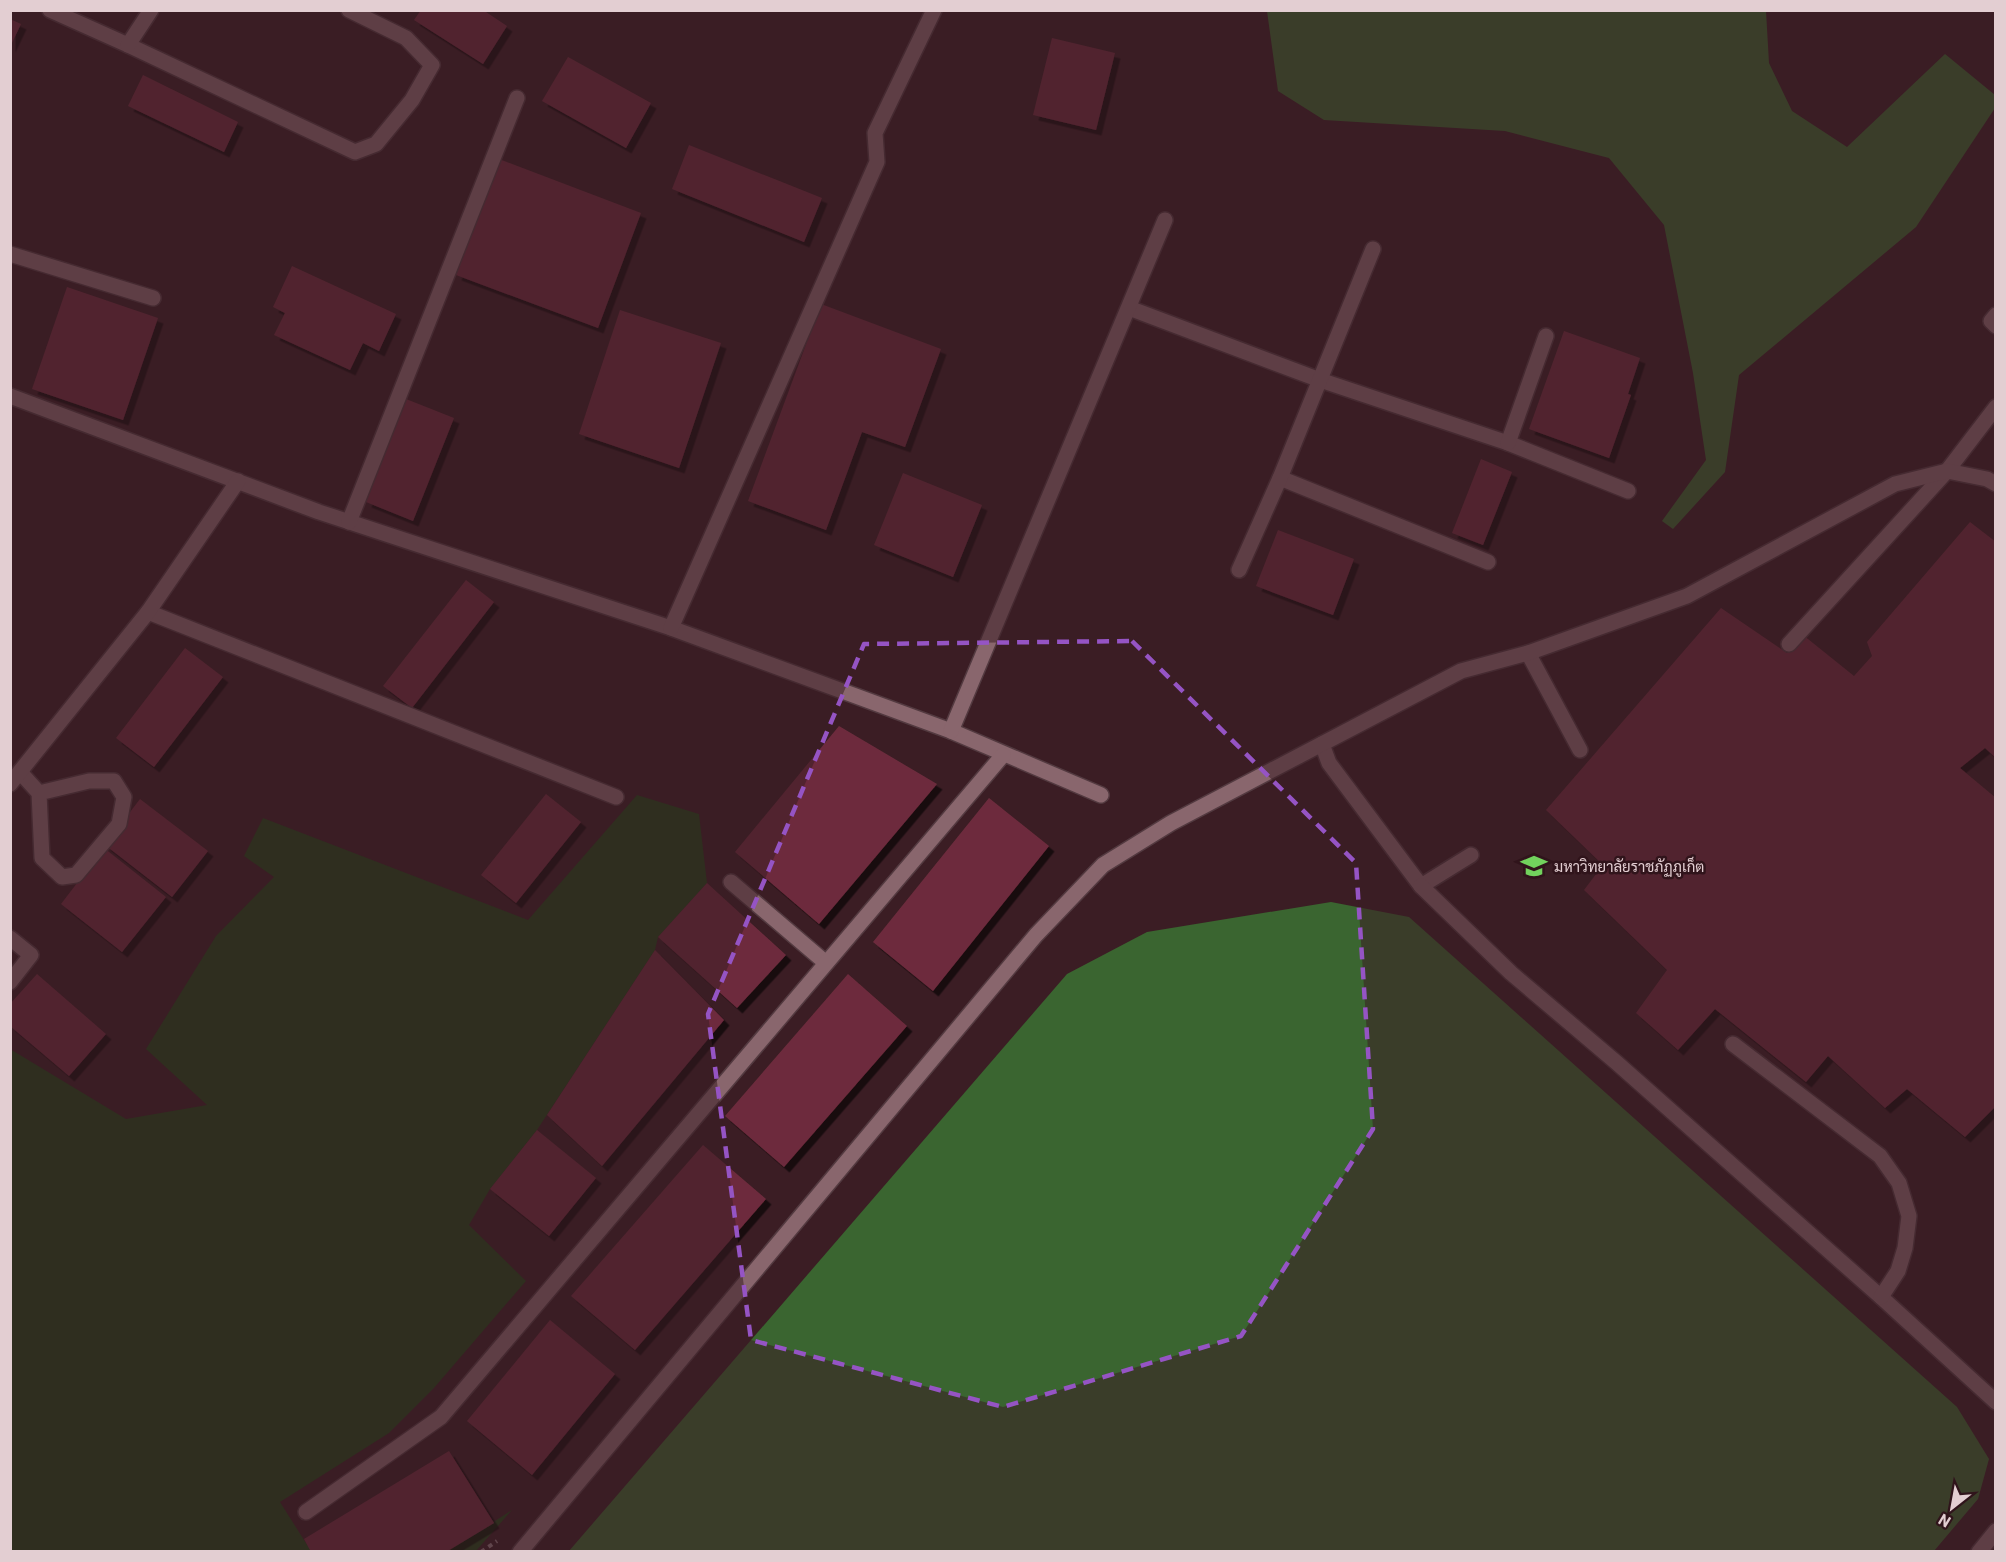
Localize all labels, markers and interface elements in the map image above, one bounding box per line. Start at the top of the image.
school or university icon: มหาวิทยาลัยราชภัฏภูเก็ต [1519,851,1549,881]
place label: มหาวิทยาลัยราชภัฏภูเก็ต [1554,856,1704,877]
north arrow [1922,1478,1982,1538]
text: N [1935,1510,1953,1532]

